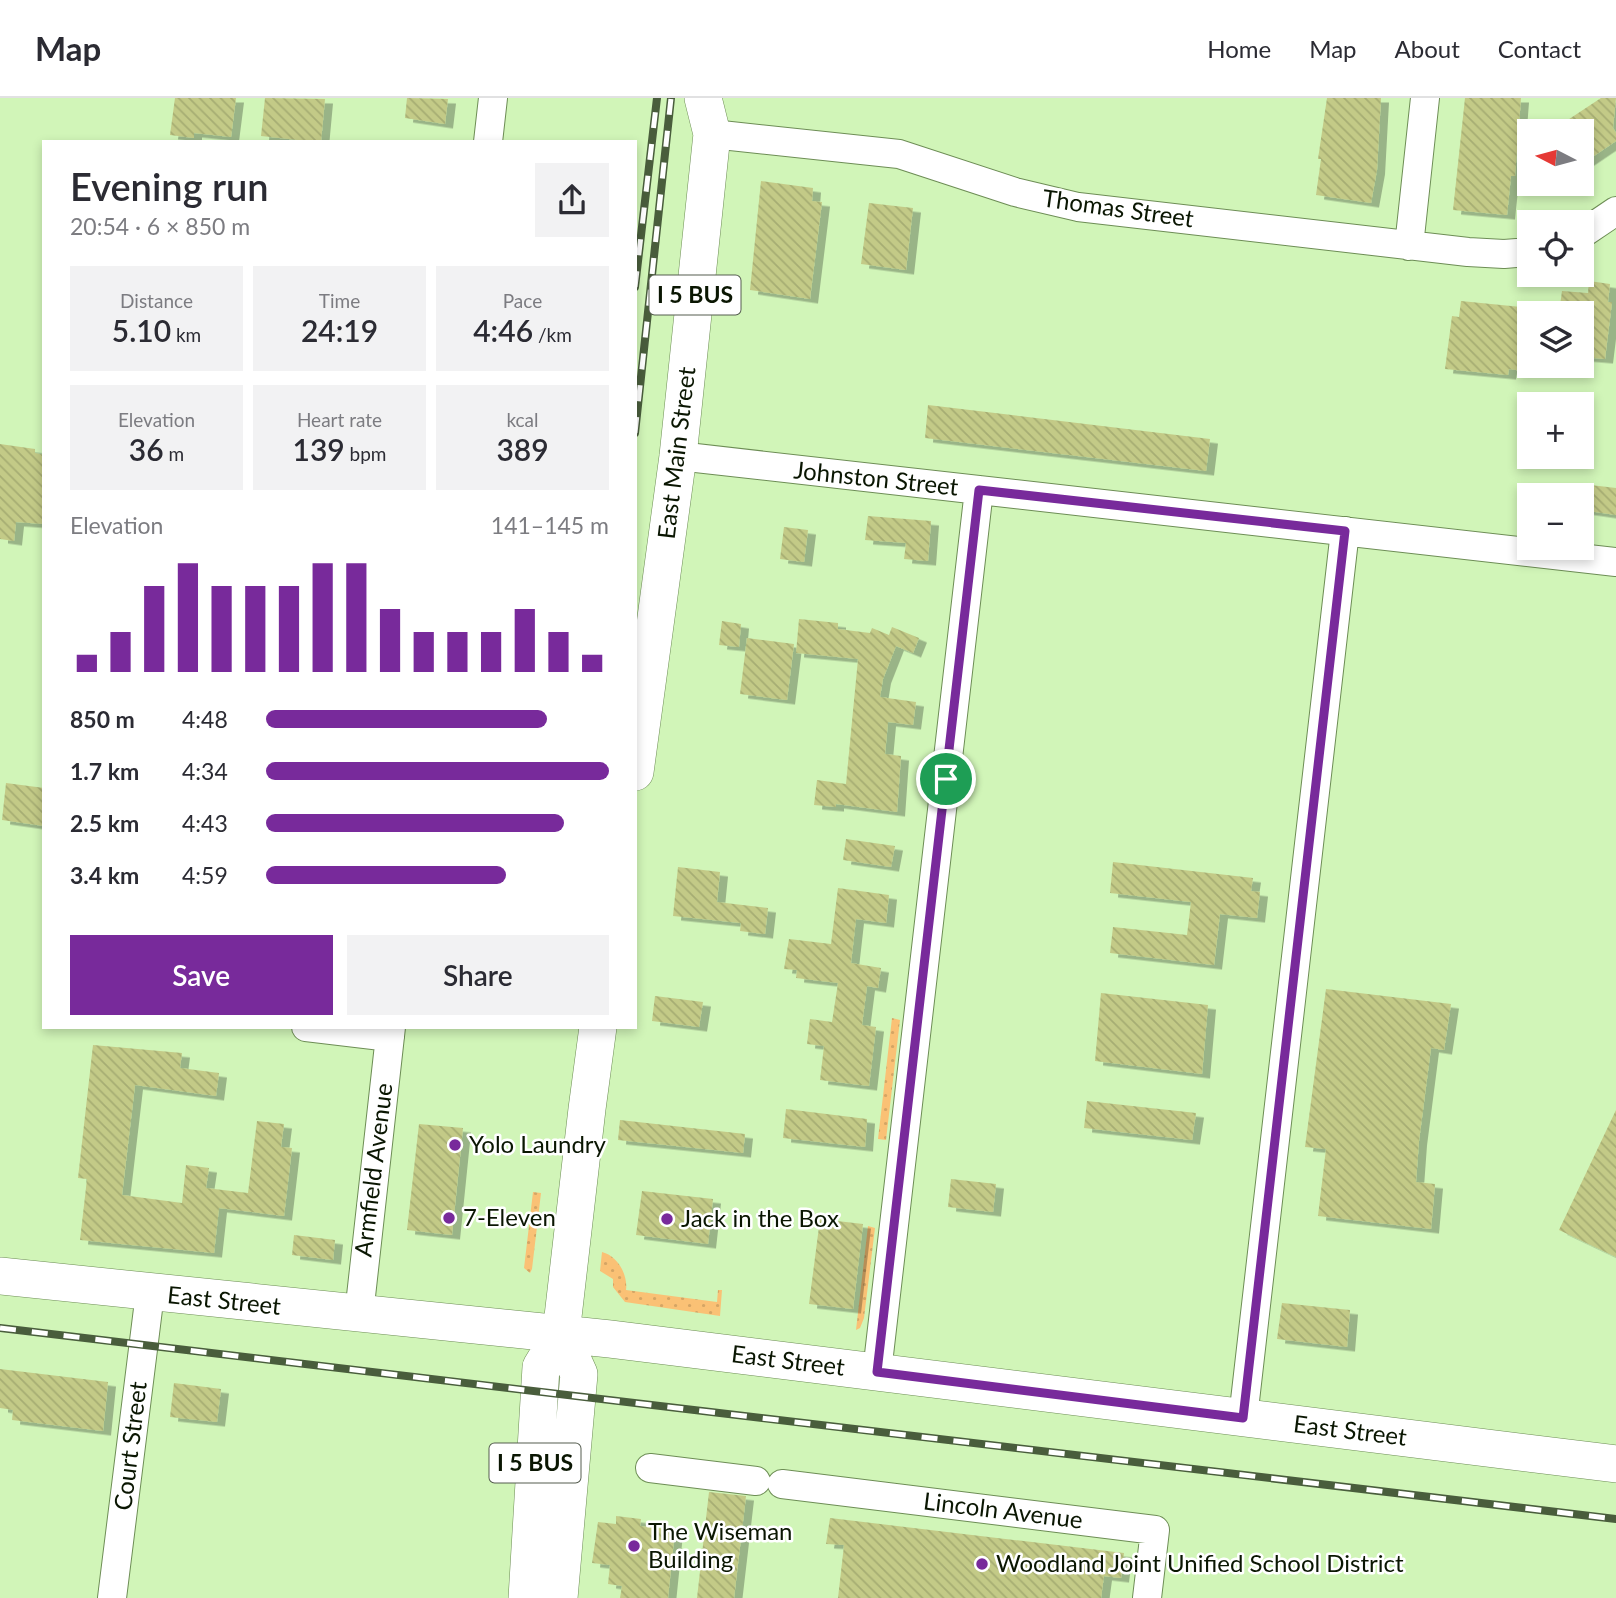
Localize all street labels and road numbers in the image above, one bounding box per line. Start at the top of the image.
street label: Thomas Street [1041,183,1196,233]
road number: I 5 BUS [650,276,740,314]
street label: East Main Street [651,365,700,541]
street label: Johnston Street [792,454,960,501]
street label: Armfield Avenue [347,1081,398,1258]
street label: East Street [166,1279,283,1320]
street label: East Street [730,1338,847,1381]
street label: Court Street [107,1379,152,1512]
street label: East Street [1292,1408,1409,1451]
road number: I 5 BUS [490,1444,580,1482]
street label: Lincoln Avenue [922,1485,1084,1534]

